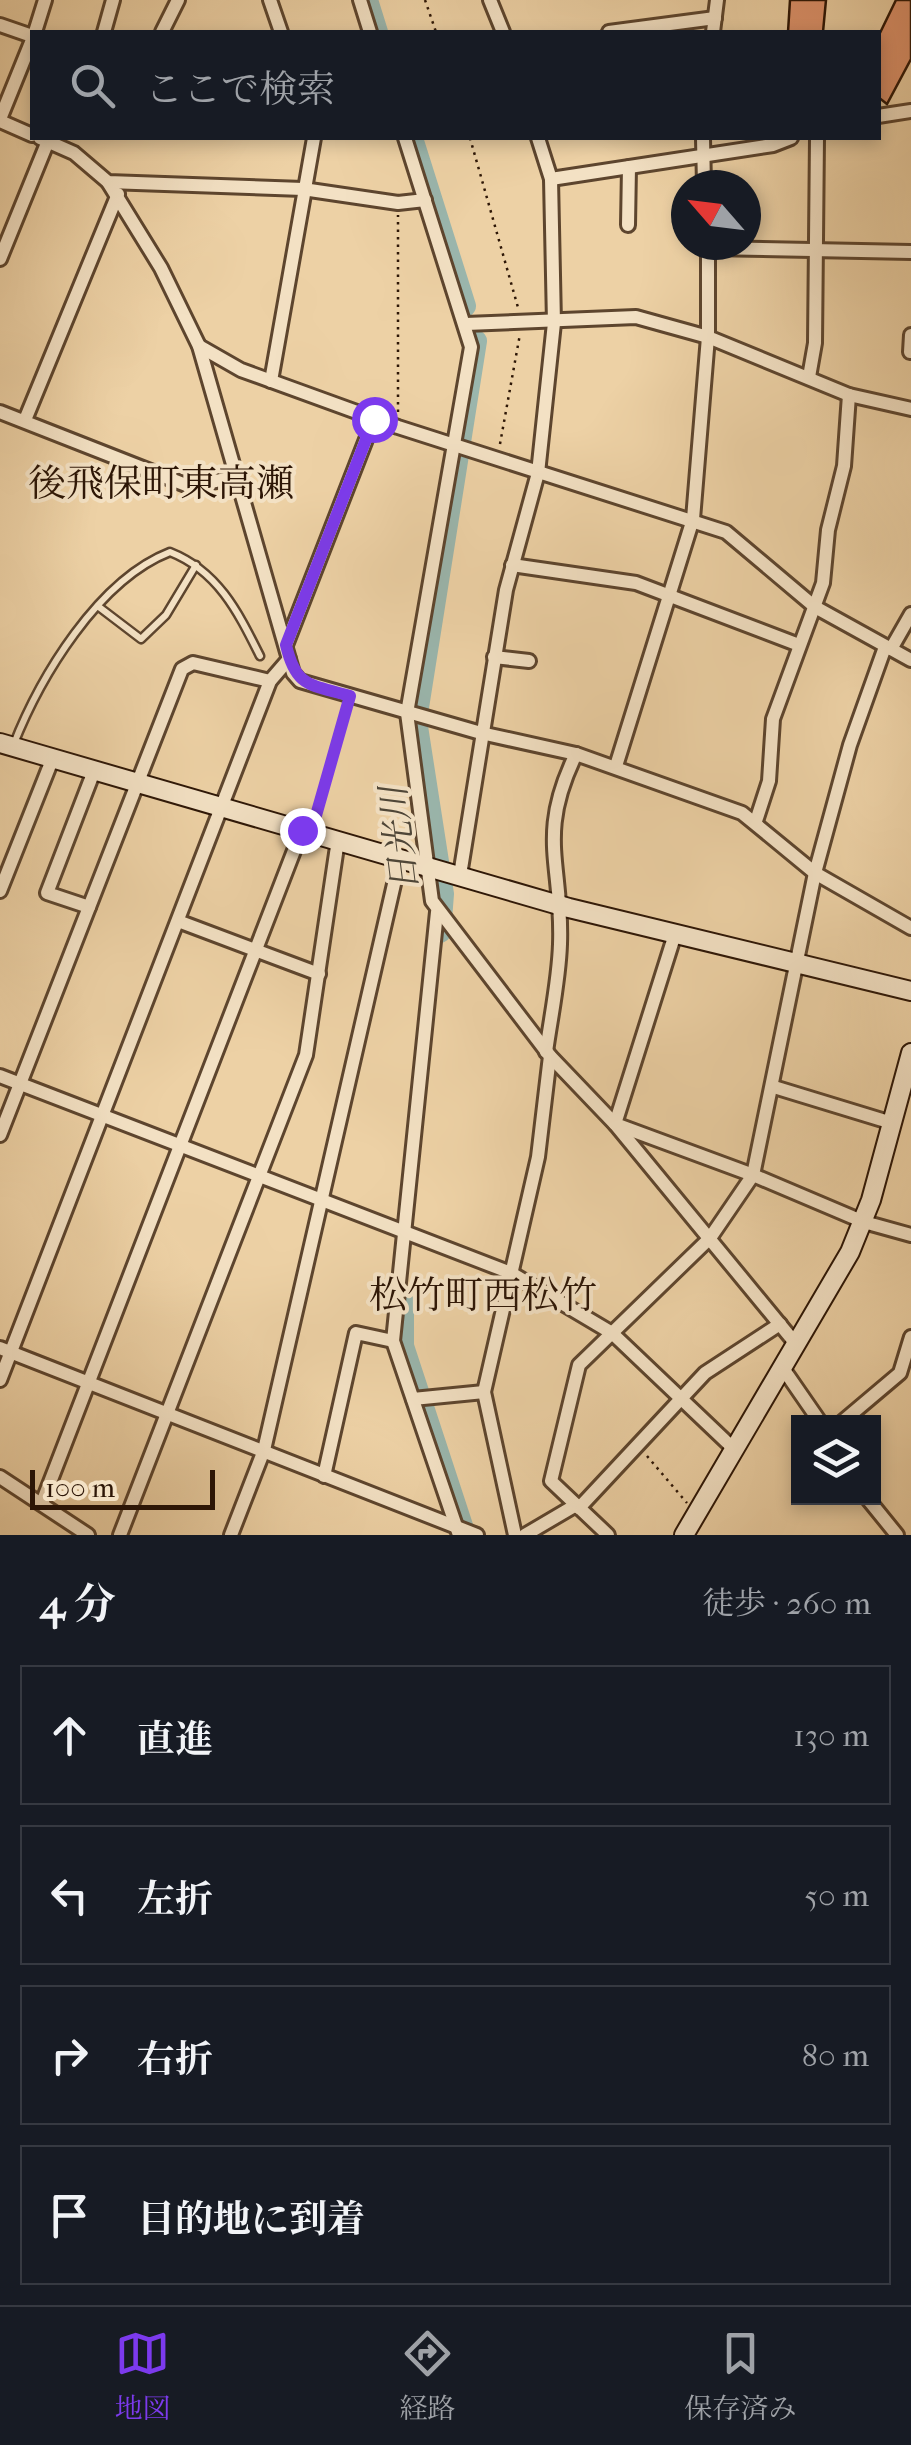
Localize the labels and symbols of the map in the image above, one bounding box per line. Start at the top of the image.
north arrow [671,170,761,260]
route start [352,397,398,443]
district label: 後飛保町東高瀬 [28,461,294,506]
water label: 日光川 [372,780,426,894]
route end [280,808,326,854]
district label: 松竹町西松竹 [369,1273,597,1318]
scale bar [30,1465,215,1510]

